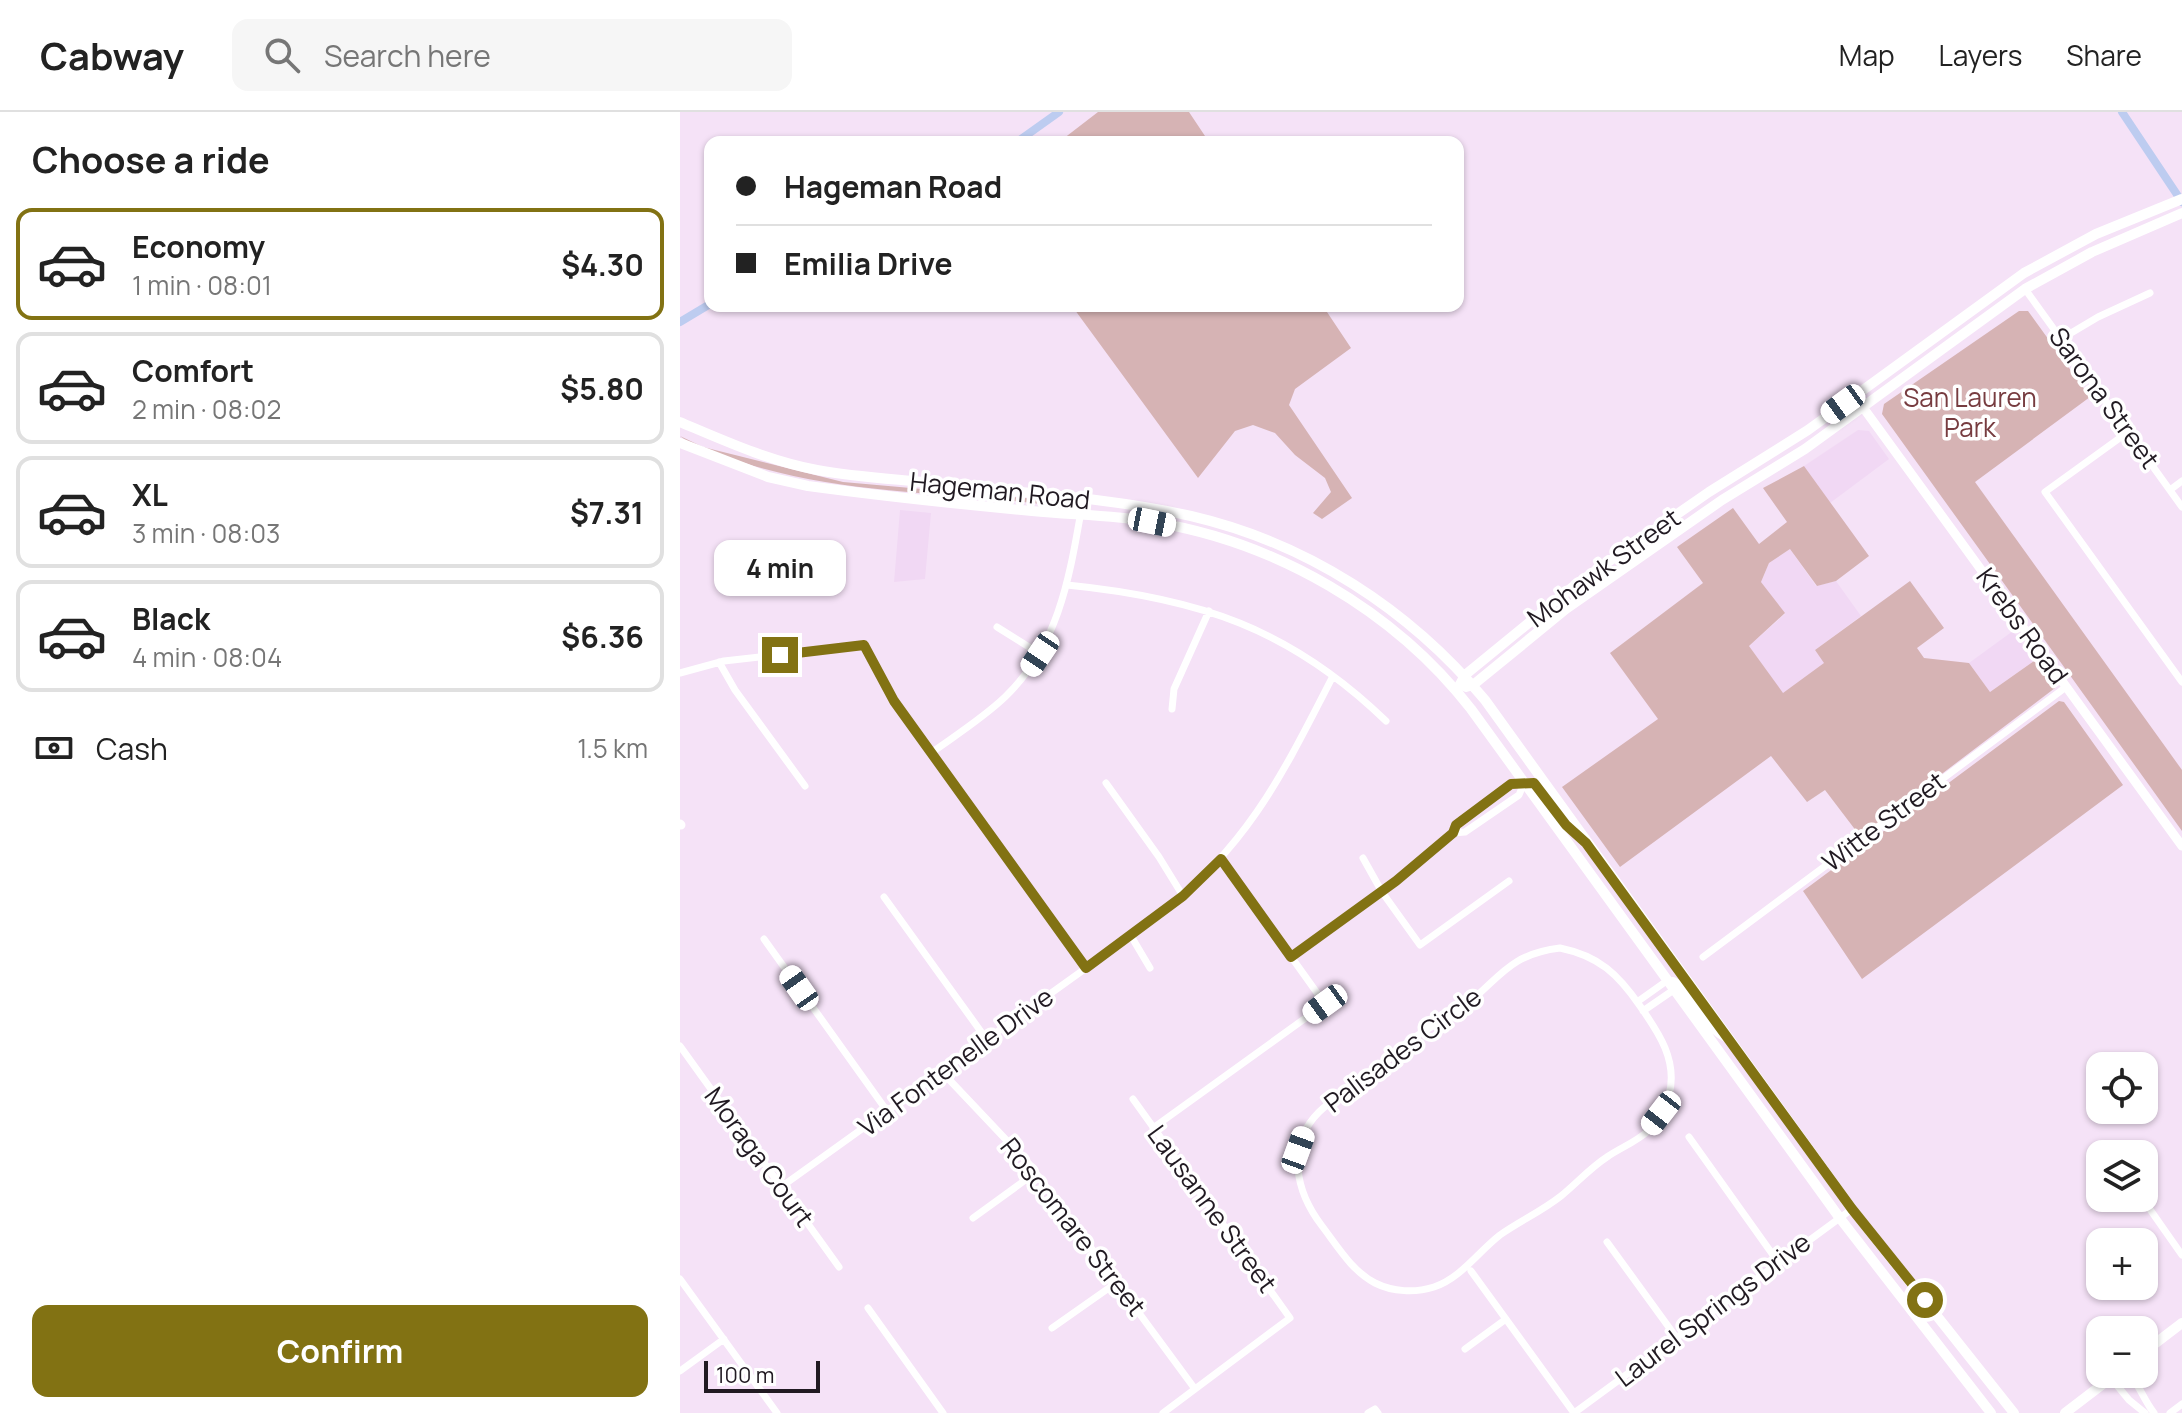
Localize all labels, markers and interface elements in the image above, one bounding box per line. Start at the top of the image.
search box [232,19,792,91]
text: Cabway [40,29,184,81]
icon: search [260,33,304,77]
text: Search here [324,35,491,76]
text: Map [1839,36,1895,74]
text: Layers [1939,36,2022,74]
text: Share [2066,36,2142,74]
text: Choose a ride [32,135,270,184]
text: Hageman Road [784,166,1002,207]
text: Economy [132,226,265,267]
icon: car [36,228,108,300]
text: Emilia Drive [784,243,953,284]
text: $4.30 [561,244,644,285]
text: 1 min · 08:01 [132,267,272,303]
street label: Sarona Street [2041,320,2168,475]
text: Comfort [132,350,254,391]
icon: car [36,352,108,424]
text: $5.80 [560,368,644,409]
park label: San Lauren Park [1903,379,2037,445]
car [1817,380,1869,428]
text: 2 min · 08:02 [132,391,281,427]
street label: Hageman Road [908,463,1092,517]
text: XL [132,474,168,515]
icon: car [36,476,108,548]
text: $7.31 [570,492,644,533]
street label: Mohawk Street [1520,499,1687,635]
car [1126,506,1178,538]
text: 3 min · 08:03 [132,515,280,551]
callout: 4 min [714,539,846,595]
text: 4 min [746,550,814,586]
street label: Krebs Road [1968,560,2077,691]
text: Black [132,598,210,639]
icon: car [36,600,108,672]
text: $6.36 [561,616,644,657]
car [1017,627,1063,681]
route end [762,637,798,673]
text: 4 min · 08:04 [132,639,282,675]
icon: cash [32,726,76,770]
text: Cash [96,728,168,769]
text: 1.5 km [577,730,648,766]
street label: Witte Street [1814,763,1953,879]
car [775,961,823,1015]
street label: Via Fontenelle Drive [851,978,1060,1144]
street label: Palisades Circle [1316,978,1488,1120]
car [1299,980,1351,1028]
map controls [2086,1052,2158,1388]
button: locate [2086,1052,2158,1124]
street label: Moraga Court [697,1079,823,1234]
car [1637,1087,1685,1139]
street label: Lausanne Street [1140,1117,1286,1299]
car [1279,1123,1317,1177]
street label: Roscomare Street [993,1130,1155,1323]
button: layers [2086,1140,2158,1212]
street label: Laurel Springs Drive [1607,1224,1818,1395]
button: + [2086,1228,2158,1300]
route start [1907,1282,1943,1318]
button: Confirm [32,1305,648,1397]
button: − [2086,1316,2158,1388]
scale bar [704,1357,820,1393]
text: 100 m [716,1360,774,1390]

